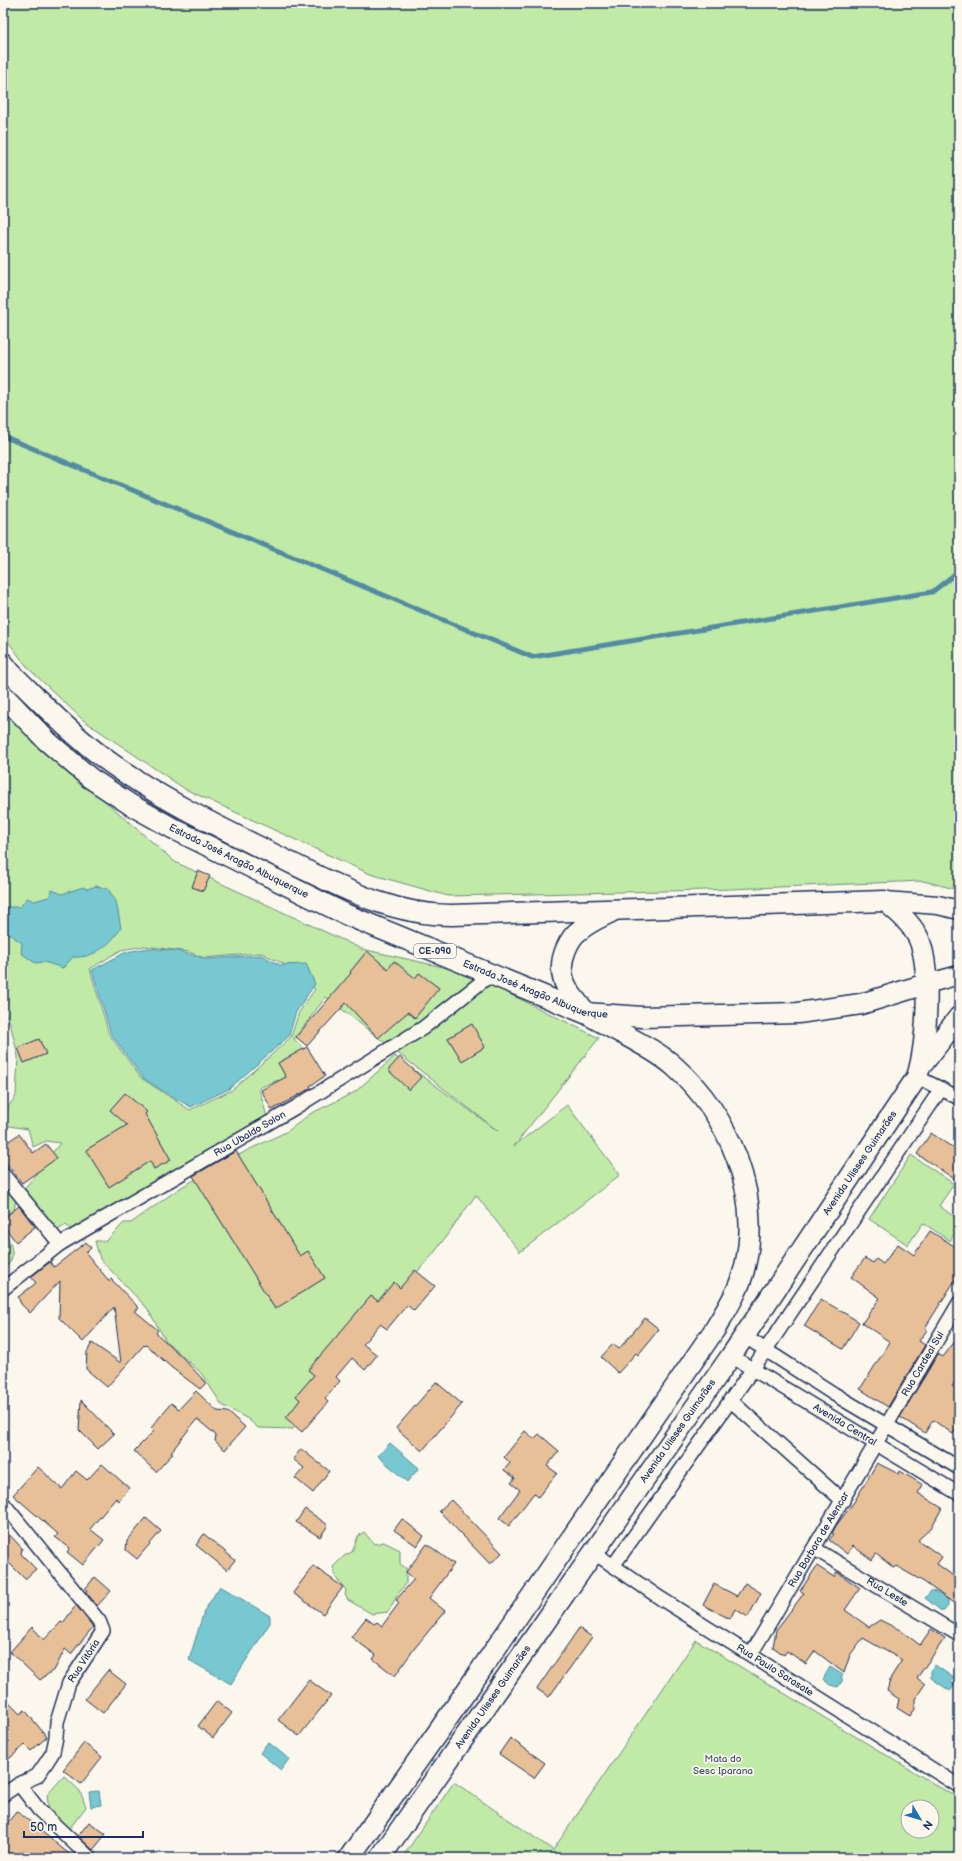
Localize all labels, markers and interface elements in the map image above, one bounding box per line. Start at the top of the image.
street label: Estrada José Aragão Albuquerque [167,821,311,901]
road number: CE-090 [414,944,456,958]
street label: Estrada José Aragão Albuquerque [461,957,608,1021]
street label: Rua Ubaldo Solon [212,1108,288,1159]
street label: Avenida Ulisses Guimarães [821,1109,899,1217]
street label: Rua Cardeal Sul [899,1330,947,1399]
street label: Avenida Ulisses Guimarães [638,1377,718,1485]
street label: Avenida Central [811,1401,879,1449]
street label: Rua Barbara de Alencar [786,1489,852,1590]
street label: Rua Leste [864,1575,910,1609]
street label: Rua Vitória [66,1637,103,1685]
street label: Rua Paulo Sarasate [734,1642,816,1699]
street label: Avenida Ulisses Guimarães [453,1643,533,1751]
park label: Mata do Sesc Iparana [693,1753,753,1777]
north arrow [900,1799,940,1839]
scale bar [24,1813,143,1839]
text: N [920,1818,935,1832]
text: 50 m [30,1820,57,1835]

